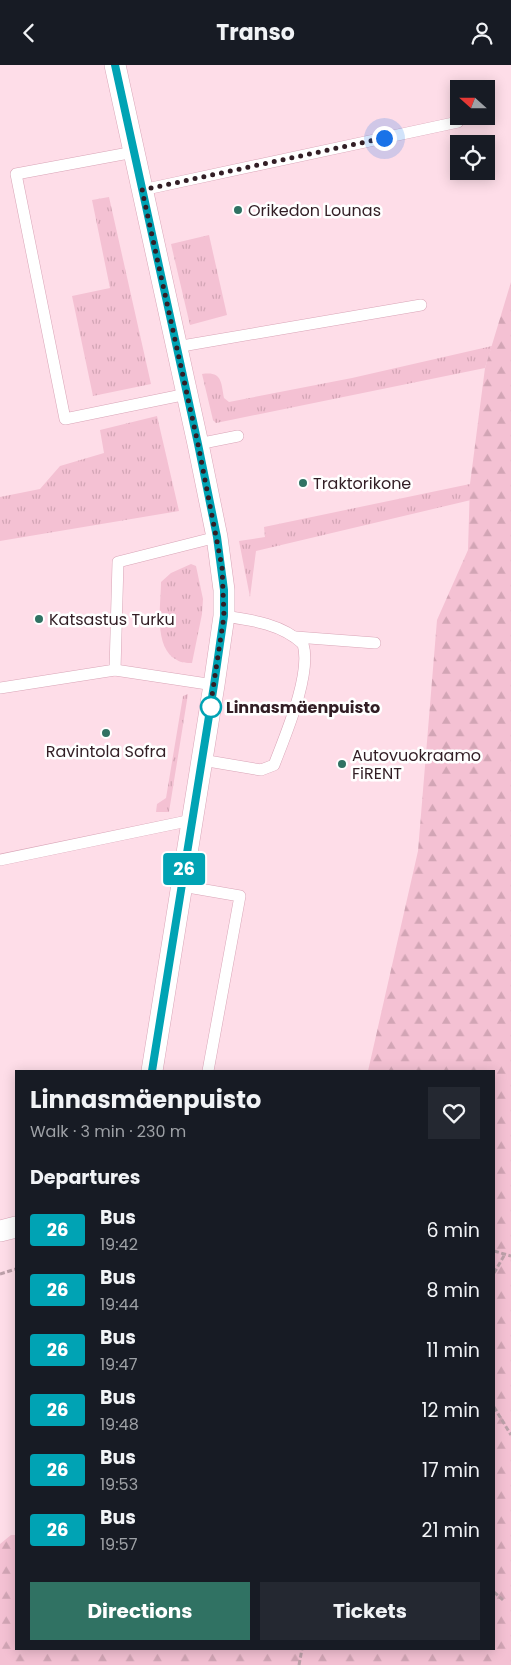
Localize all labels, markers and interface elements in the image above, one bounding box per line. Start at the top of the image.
text: Transo [216,17,295,48]
icon: back [15,19,43,47]
icon: person [468,19,496,47]
north arrow [450,80,495,125]
map controls [450,80,495,180]
your location [372,126,397,151]
button: locate [450,135,495,180]
place label: Orikedon Lounas [248,199,381,222]
marker: Orikedon Lounas [232,204,244,216]
place label: Traktorikone [313,472,411,495]
marker: Traktorikone [297,477,309,489]
place label: Katsastus Turku [49,608,175,631]
marker: Katsastus Turku [33,613,45,625]
marker: Linnasmäenpuisto [200,696,222,718]
place label: Linnasmäenpuisto [226,696,380,719]
marker: Ravintola Sofra [100,727,112,739]
place label: Ravintola Sofra [46,740,166,763]
place label: Autovuokraamo FiRENT [352,744,481,785]
marker: Autovuokraamo FiRENT [336,758,348,770]
line badge: 26 [162,853,206,885]
text: 26 [173,856,195,881]
text: Linnasmäenpuisto [30,1083,261,1116]
button: heart [428,1087,480,1139]
text: Walk · 3 min · 230 m [30,1120,186,1143]
text: Departures [30,1164,140,1191]
text: Bus [100,1204,136,1231]
text: 26 [47,1217,68,1242]
text: 6 min [426,1217,480,1244]
text: 19:42 [100,1233,138,1256]
text: Bus [100,1264,136,1291]
text: 26 [47,1277,68,1302]
text: 8 min [427,1277,480,1304]
text: 19:44 [100,1293,139,1316]
text: Bus [100,1324,136,1351]
text: 26 [47,1337,68,1362]
text: 11 min [426,1337,480,1364]
text: 19:47 [100,1353,137,1376]
text: Bus [100,1384,136,1411]
text: 26 [47,1397,68,1422]
text: 12 min [422,1397,480,1424]
text: 19:48 [100,1413,139,1436]
text: Bus [100,1444,136,1471]
text: 26 [47,1457,68,1482]
text: 17 min [422,1457,480,1484]
text: 19:53 [100,1473,138,1496]
text: Bus [100,1504,136,1531]
text: 26 [47,1517,68,1542]
text: 21 min [422,1517,480,1544]
text: 19:57 [100,1533,137,1556]
button: Directions [30,1582,250,1640]
button: Tickets [260,1582,480,1640]

